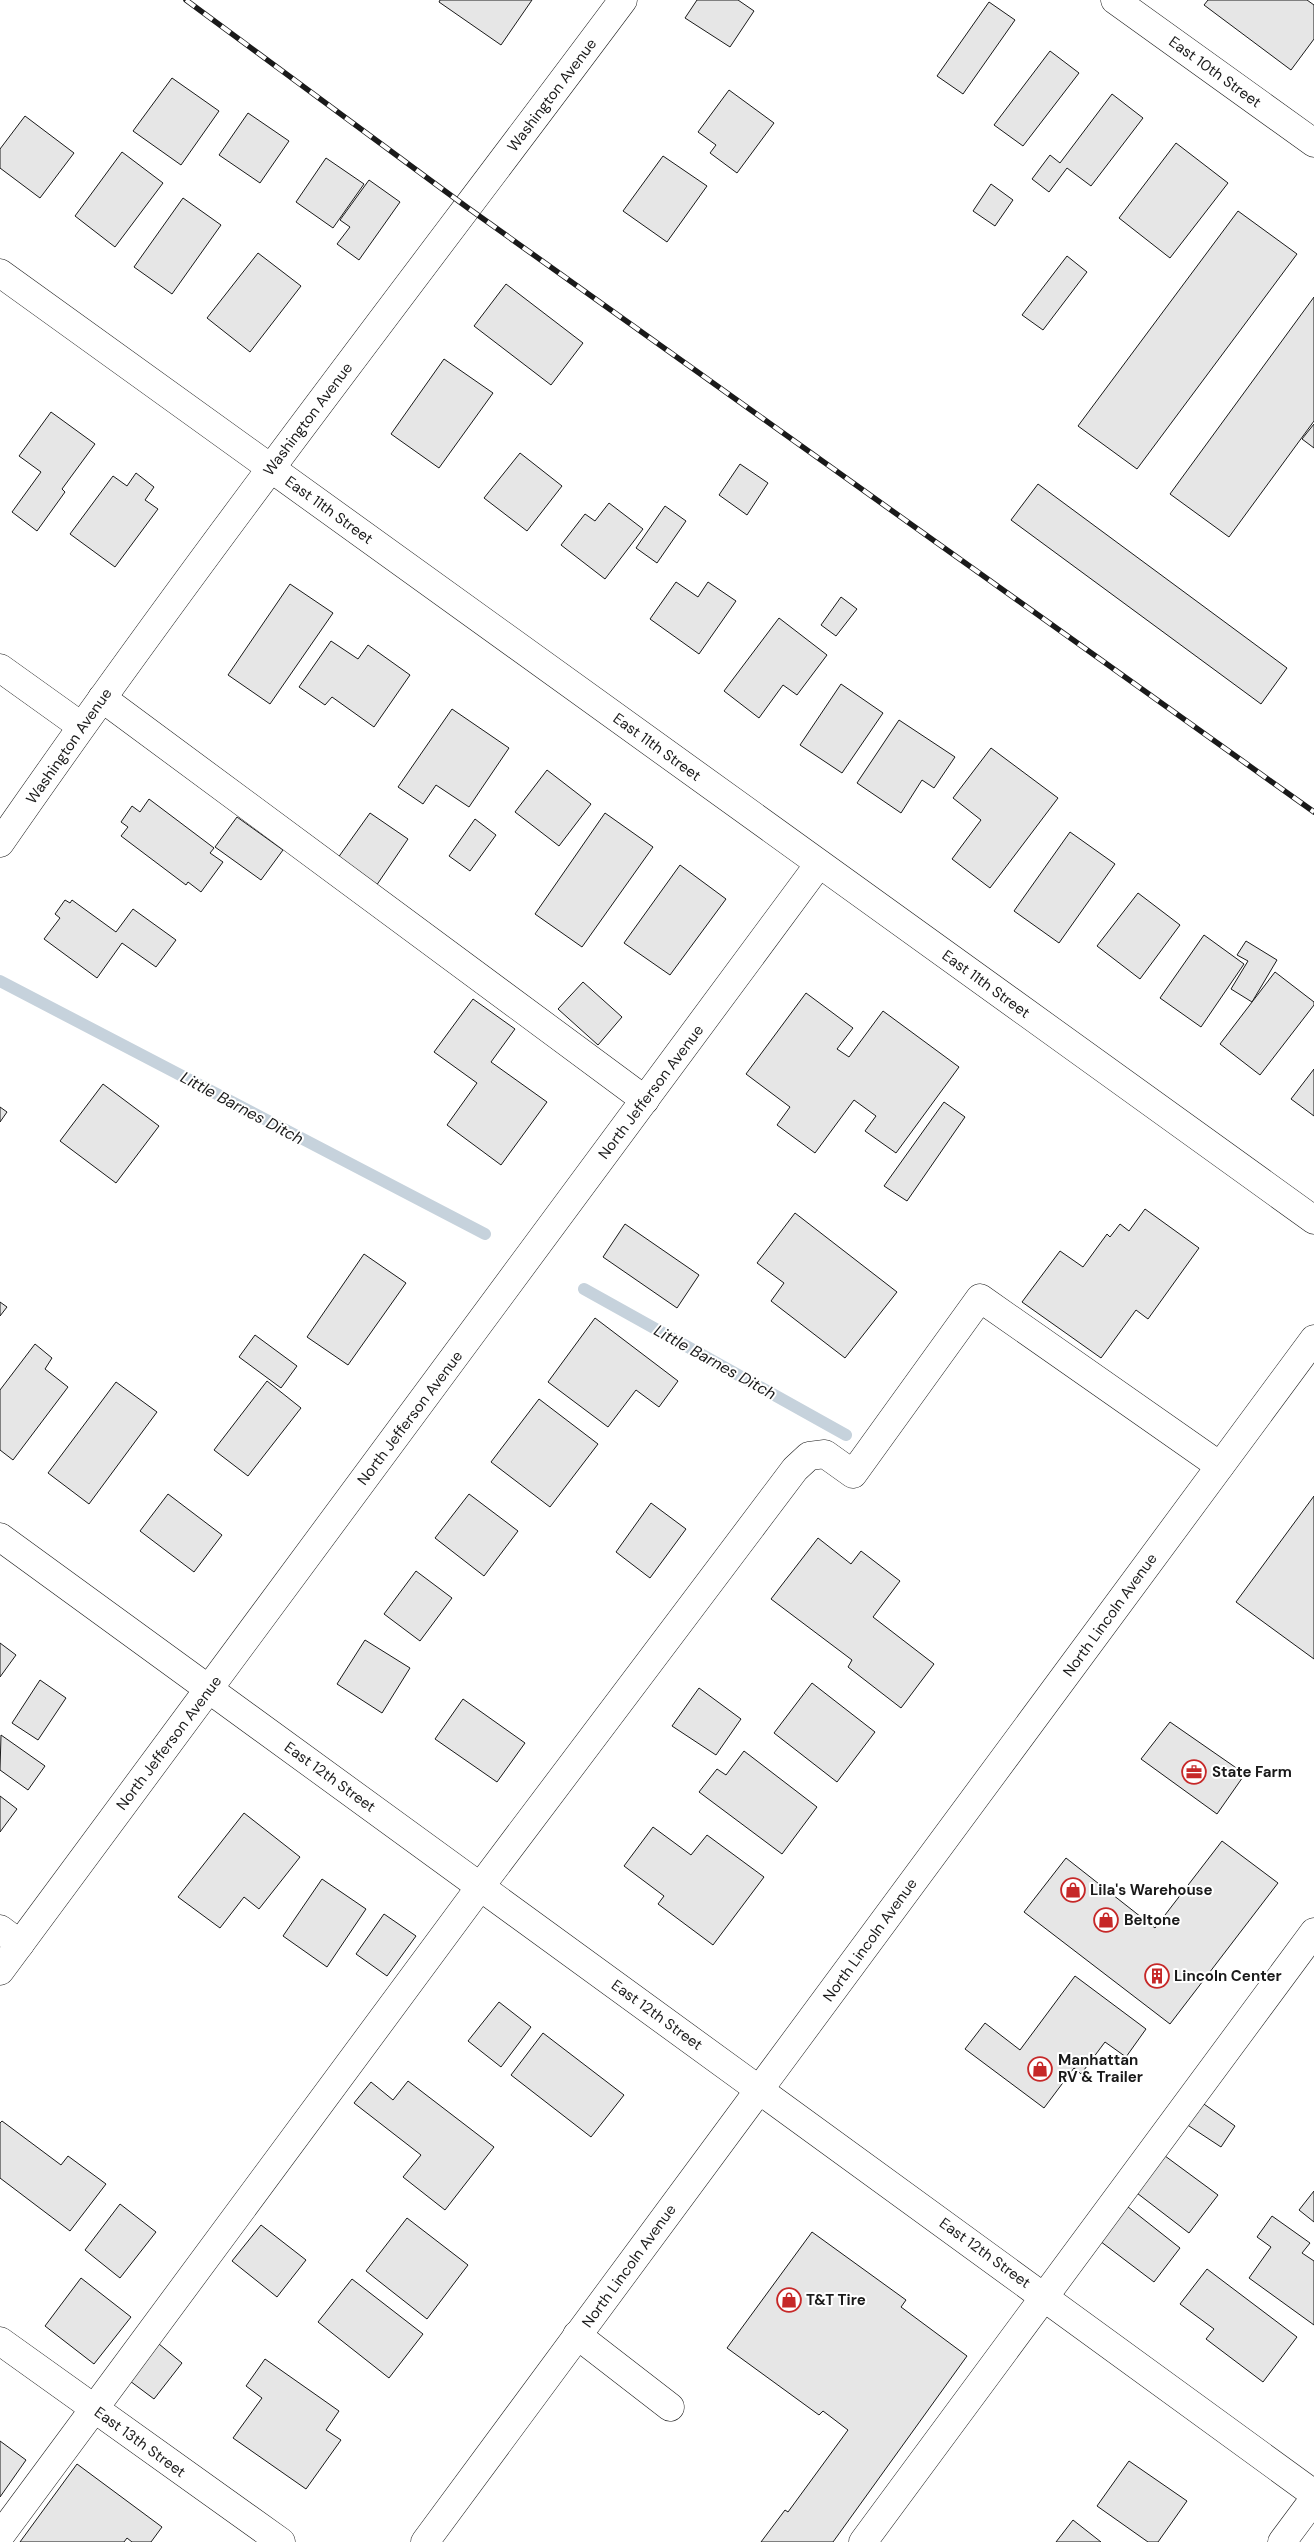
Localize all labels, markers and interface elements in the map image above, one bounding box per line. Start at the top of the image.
street label: East 10th Street [1165,32,1265,112]
street label: Washington Avenue [503,34,601,156]
street label: Washington Avenue [259,358,357,480]
street label: East 11th Street [281,471,377,549]
street label: Washington Avenue [22,684,116,808]
street label: East 11th Street [609,708,705,786]
street label: East 11th Street [938,945,1034,1023]
street label: North Jefferson Avenue [594,1021,708,1163]
water label: Little Barnes Ditch [177,1067,307,1149]
water label: Little Barnes Ditch [650,1320,780,1404]
street label: North Jefferson Avenue [353,1347,467,1489]
street label: North Lincoln Avenue [1058,1549,1162,1681]
street label: North Jefferson Avenue [112,1672,226,1814]
street label: East 12th Street [280,1737,380,1817]
office icon: State Farm [1181,1759,1207,1785]
place label: State Farm [1212,1762,1292,1782]
street label: North Lincoln Avenue [818,1874,922,2006]
shop icon: Lila's Warehouse [1060,1877,1086,1903]
place label: Lila's Warehouse [1090,1880,1213,1900]
shop icon: Beltone [1093,1907,1119,1933]
place label: Beltone [1124,1910,1180,1930]
building icon: Lincoln Center [1144,1963,1170,1989]
place label: Lincoln Center [1174,1966,1282,1986]
street label: East 12th Street [607,1975,707,2055]
place label: Manhattan RV & Trailer [1058,2050,1143,2087]
shop icon: Manhattan RV & Trailer [1027,2056,1053,2082]
street label: North Lincoln Avenue [577,2200,681,2332]
street label: East 12th Street [935,2213,1035,2293]
shop icon: T&T Tire [776,2287,802,2313]
place label: T&T Tire [806,2290,866,2310]
street label: East 13th Street [90,2402,190,2482]

